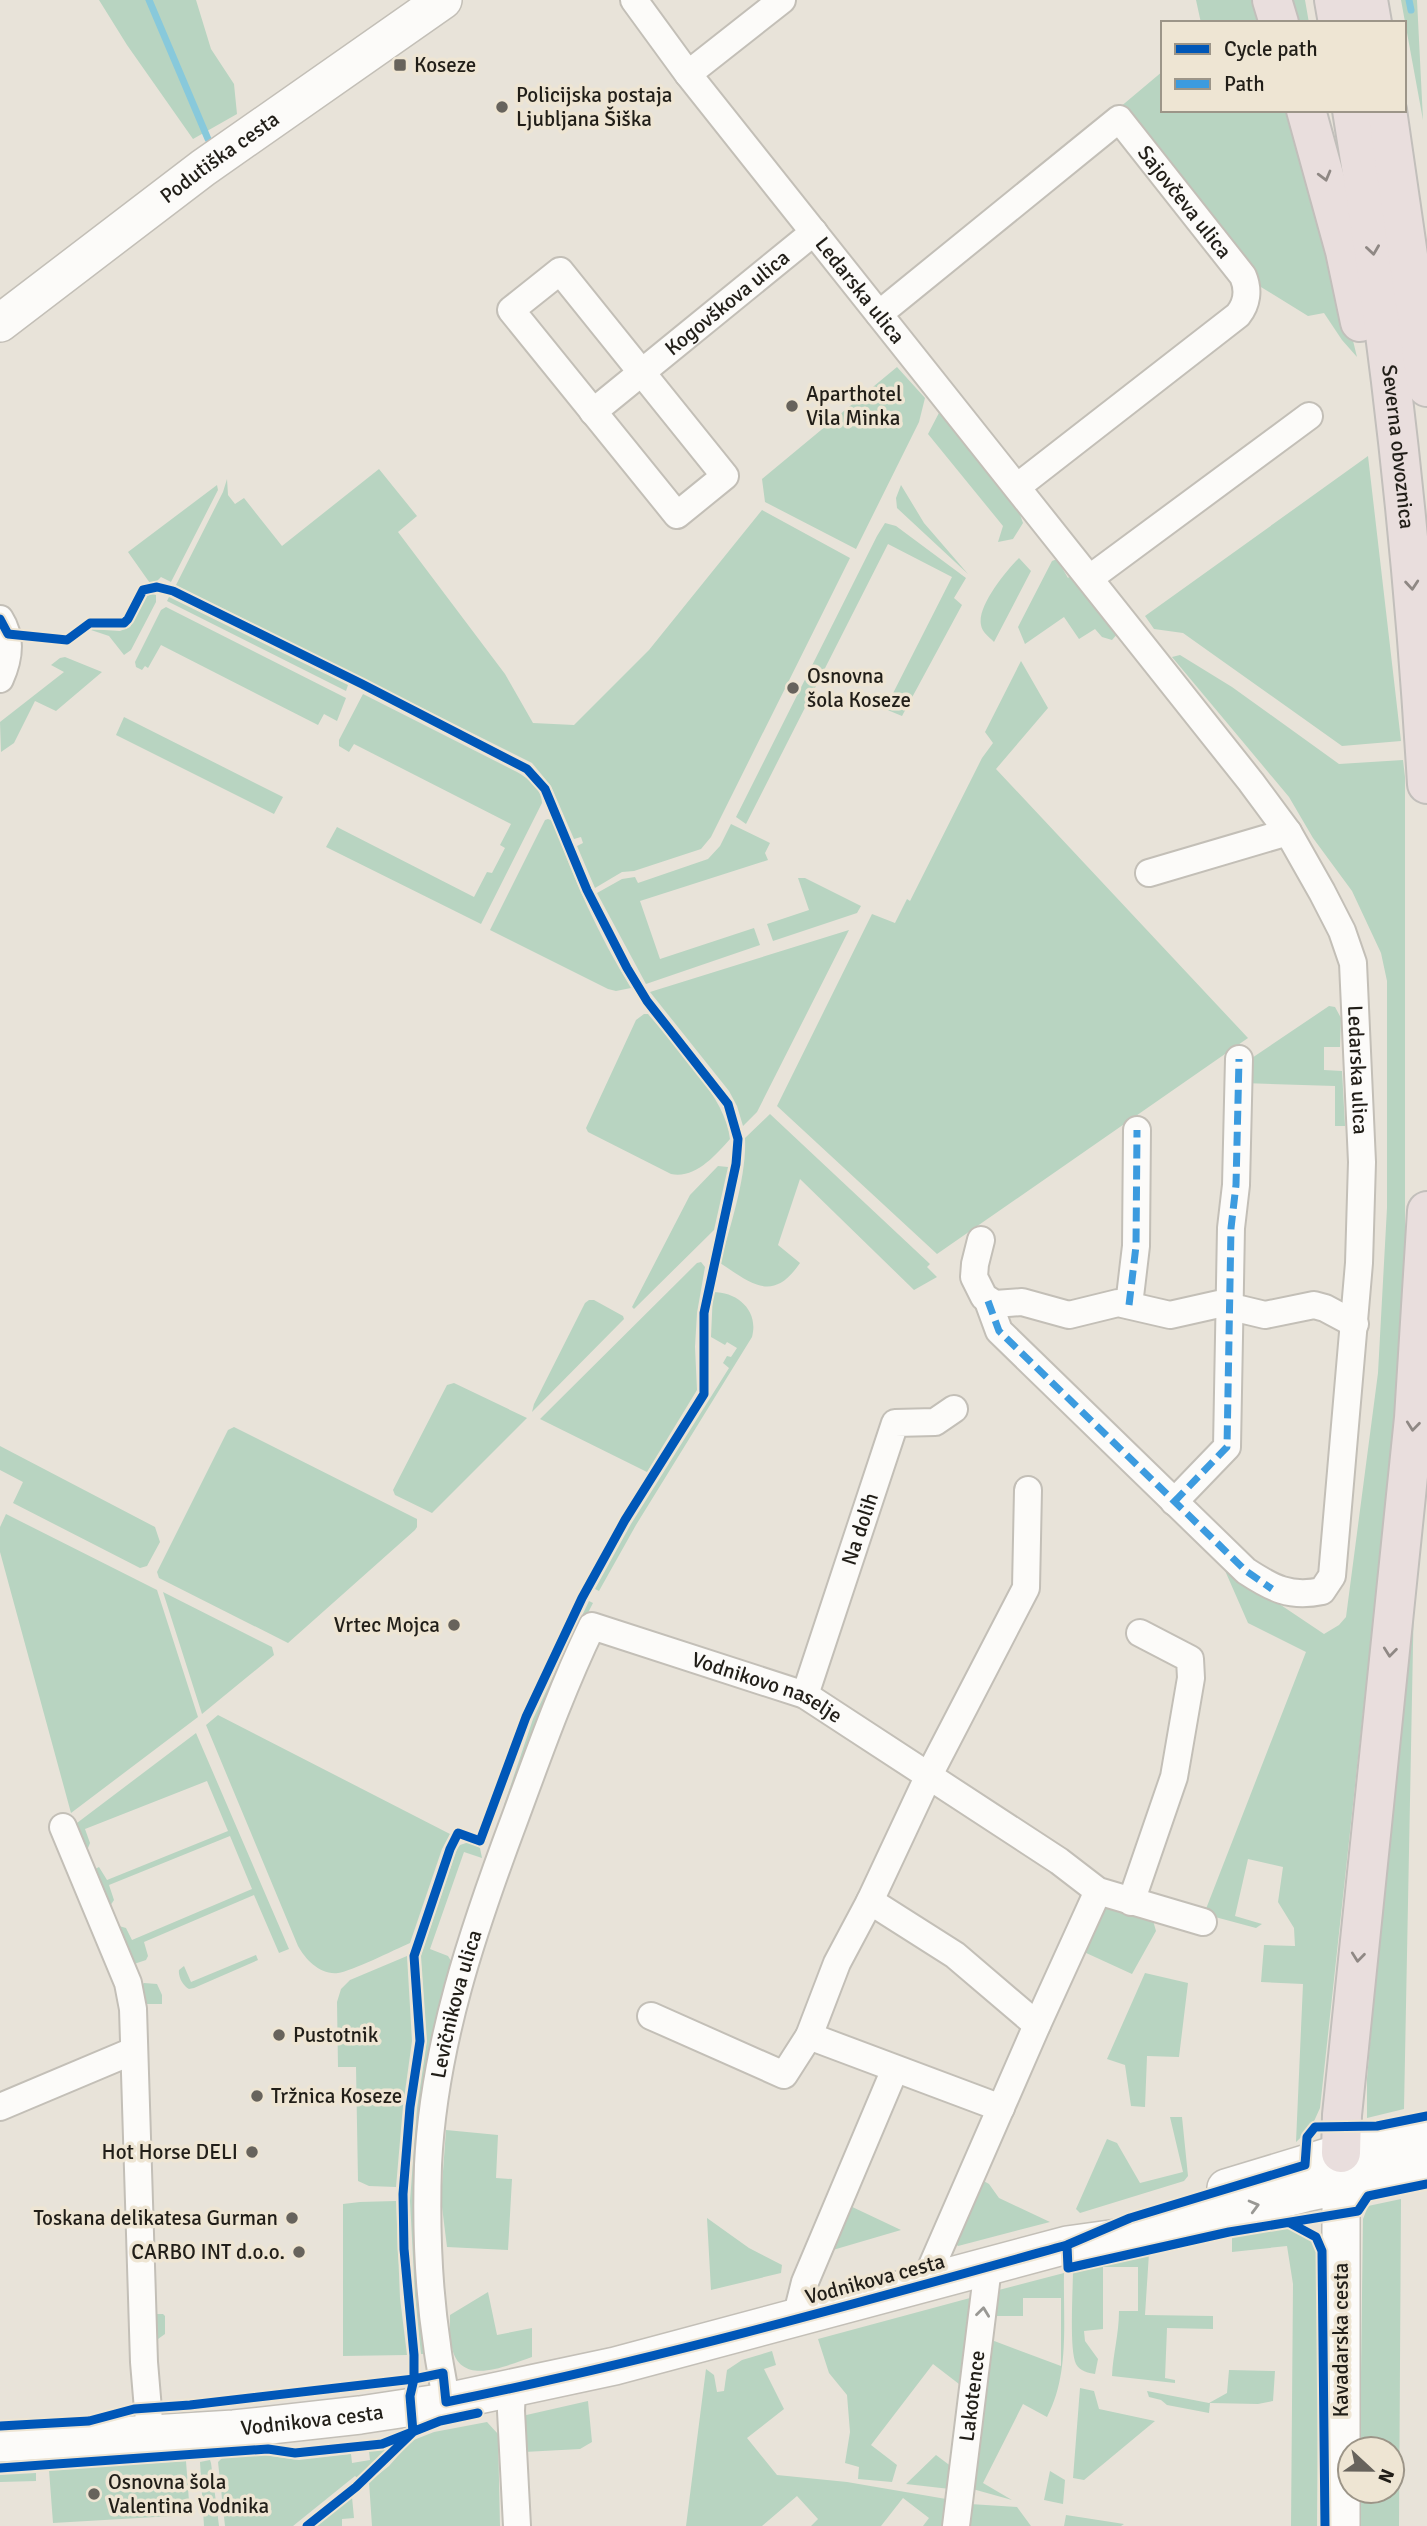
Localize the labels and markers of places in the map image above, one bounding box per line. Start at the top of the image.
place label: Koseze [414,52,476,78]
marker: Koseze [392,57,408,73]
place label: Policijska postaja Ljubljana Šiška [516,82,672,132]
marker: Policijska postaja Ljubljana Šiška [494,99,510,115]
place label: Aparthotel Vila Minka [806,381,902,431]
marker: Aparthotel Vila Minka [784,398,800,414]
place label: Osnovna šola Koseze [807,663,911,713]
marker: Osnovna šola Koseze [785,680,801,696]
place label: Vrtec Mojca [334,1612,440,1638]
marker: Vrtec Mojca [446,1617,462,1633]
place label: Pustotnik [293,2022,379,2048]
marker: Pustotnik [271,2027,287,2043]
place label: Tržnica Koseze [271,2083,402,2109]
marker: Tržnica Koseze [249,2088,265,2104]
place label: Hot Horse DELI [102,2139,238,2165]
marker: Hot Horse DELI [244,2144,260,2160]
place label: Toskana delikatesa Gurman [33,2205,278,2231]
marker: Toskana delikatesa Gurman [284,2210,300,2226]
place label: CARBO INT d.o.o. [131,2239,285,2265]
marker: CARBO INT d.o.o. [291,2244,307,2260]
place label: Osnovna šola Valentina Vodnika [108,2469,269,2519]
marker: Osnovna šola Valentina Vodnika [86,2486,102,2502]

